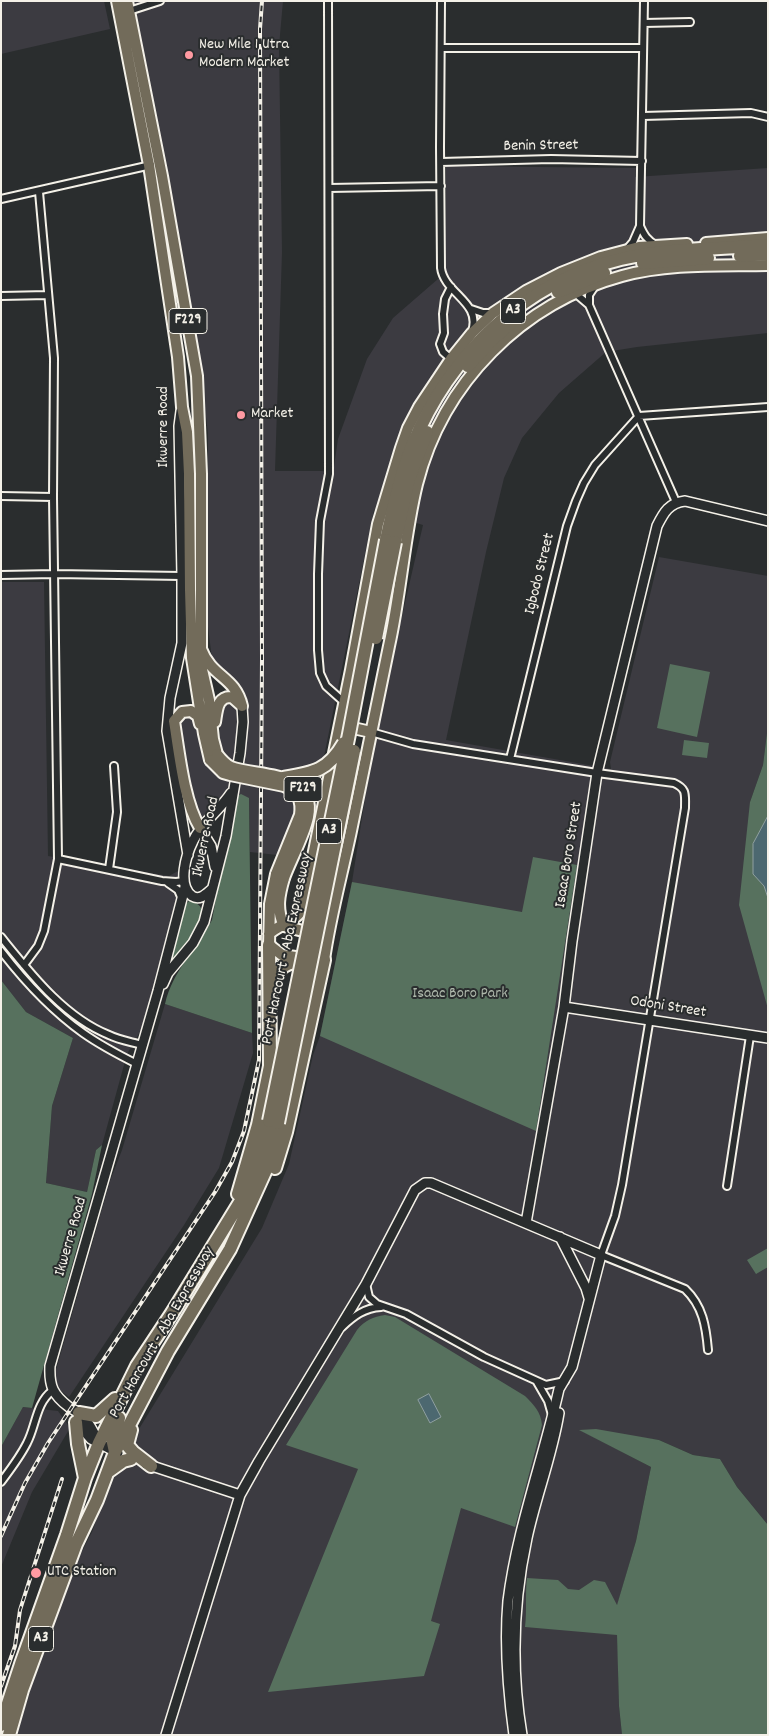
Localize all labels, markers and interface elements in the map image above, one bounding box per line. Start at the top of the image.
place label: New Mile 1 Utra Modern Market [199,36,289,74]
marker: New Mile 1 Utra Modern Market [183,49,195,61]
street label: Benin Street [503,137,579,157]
road number: A3 [500,298,526,324]
road number: F229 [169,308,207,334]
street label: Ikwerre Road [155,386,175,468]
place label: Market [251,405,293,425]
marker: Market [235,409,247,421]
street label: Igbodo Street [522,531,560,617]
road number: F229 [284,776,322,802]
street label: Ikwerre Road [189,795,225,879]
street label: Isaac Boro Street [552,801,588,909]
road number: A3 [316,818,342,844]
street label: Port Harcourt - Aba Expressway [258,852,318,1046]
park label: Isaac Boro Park [412,985,508,1005]
street label: Odoni Street [629,993,707,1023]
street label: Ikwerre Road [52,1195,92,1279]
street label: Port Harcourt - Aba Expressway [106,1244,220,1422]
place label: UTC Station [47,1563,116,1583]
marker: UTC Station [29,1566,43,1580]
road number: A3 [28,1626,54,1652]

